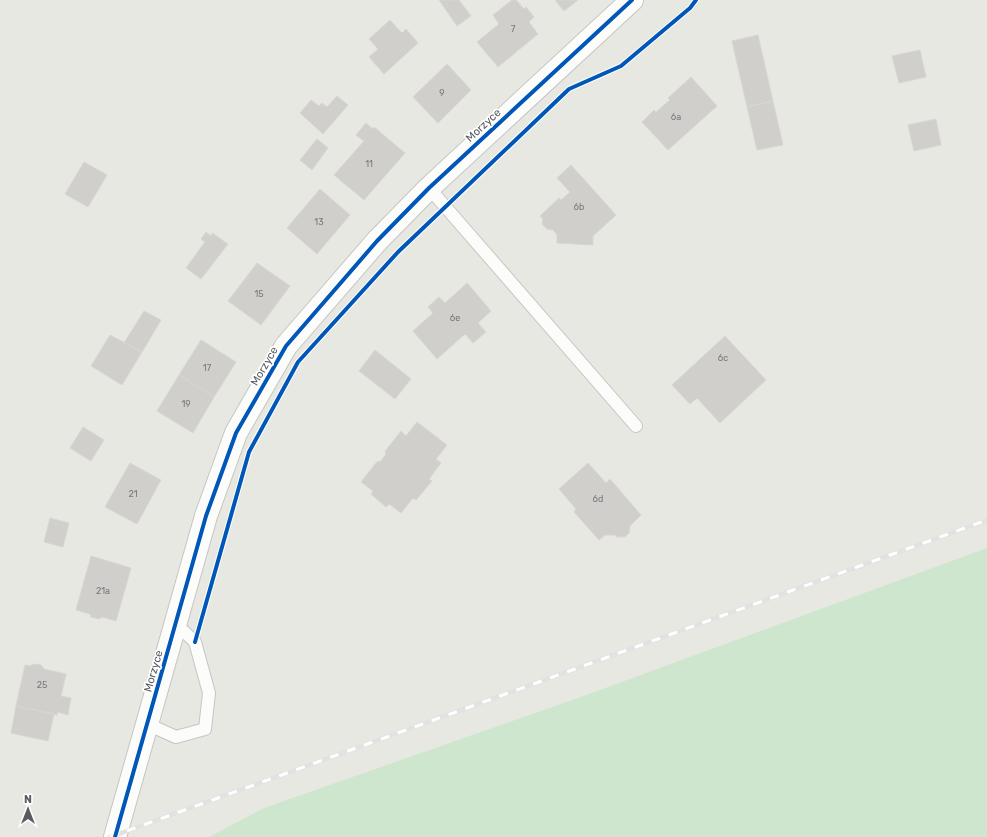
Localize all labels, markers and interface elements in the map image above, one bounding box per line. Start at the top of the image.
house number: 7 [511,24,516,34]
house number: 9 [439,88,445,98]
street label: Morzyce [463,106,503,145]
house number: 6a [671,112,681,122]
house number: 11 [365,159,373,169]
house number: 6b [574,202,584,212]
house number: 13 [314,217,324,227]
house number: 15 [254,289,264,299]
house number: 6e [450,313,460,323]
street label: Morzyce [248,344,281,388]
house number: 6c [718,353,728,363]
house number: 17 [203,363,212,373]
house number: 19 [181,399,191,409]
house number: 21 [128,489,138,499]
house number: 6d [593,494,603,504]
house number: 21a [96,586,110,596]
street label: Morzyce [141,649,166,694]
house number: 25 [37,680,47,690]
north arrow [8,789,48,829]
text: N [24,793,32,806]

